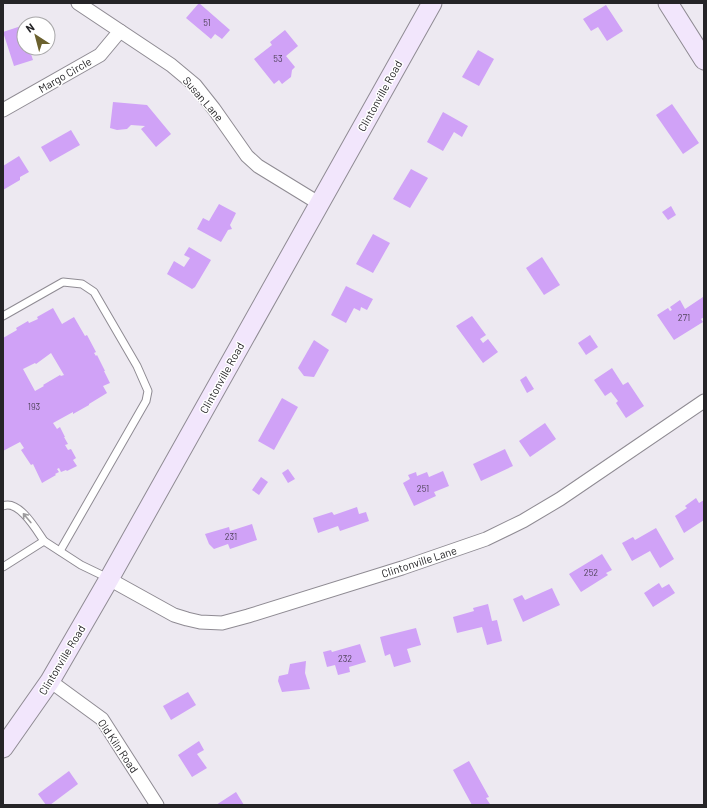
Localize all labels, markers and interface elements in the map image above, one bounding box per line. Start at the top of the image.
north arrow [16,16,56,56]
house number: 51 [203,17,211,28]
text: N [23,20,37,35]
house number: 53 [273,53,283,64]
street label: Margo Circle [36,54,94,95]
street label: Clintonville Road [355,58,404,133]
street label: Susan Lane [180,74,226,124]
house number: 271 [678,312,690,323]
street label: Clintonville Road [197,340,246,415]
house number: 193 [28,401,41,412]
house number: 251 [417,483,429,494]
one-way arrow [22,513,31,523]
house number: 231 [225,531,237,542]
street label: Clintonville Lane [380,543,458,580]
house number: 252 [584,567,598,578]
street label: Clintonville Road [36,622,88,697]
house number: 232 [338,653,352,664]
street label: Old Kiln Road [96,716,141,775]

